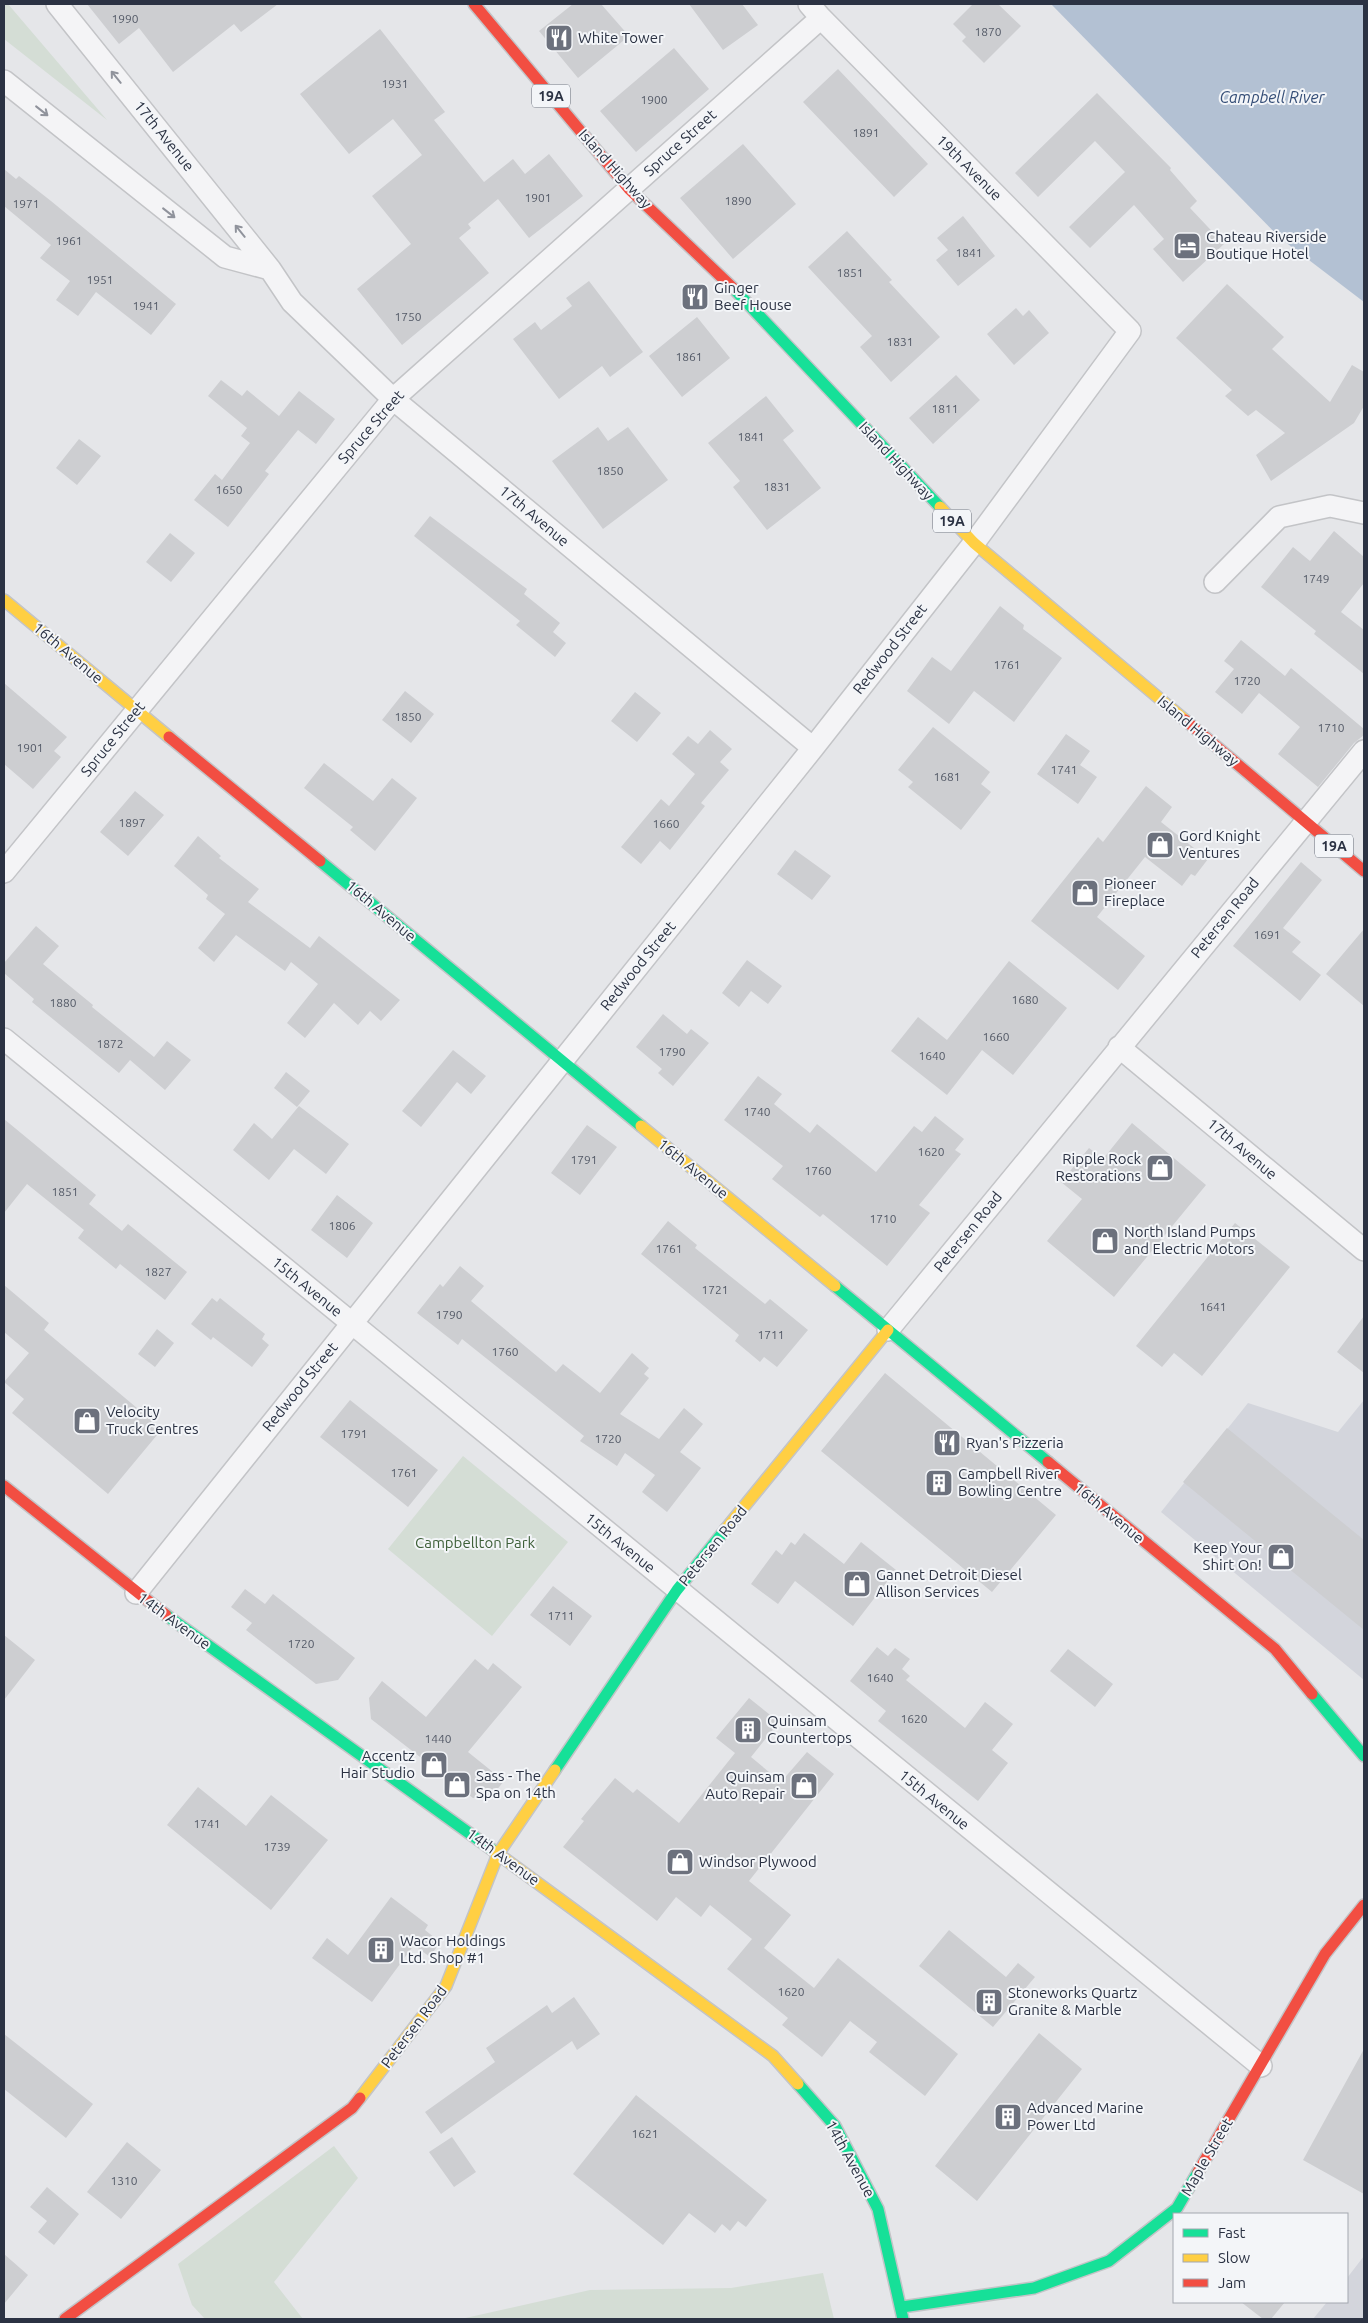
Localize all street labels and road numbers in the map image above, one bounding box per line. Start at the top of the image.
road number: 19A [532,84,570,108]
street label: 17th Avenue [131,97,198,174]
street label: Spruce Street [640,106,719,180]
street label: Island Highway [575,126,655,212]
street label: 19th Avenue [933,131,1006,204]
street label: Spruce Street [334,387,407,467]
street label: Island Highway [856,418,937,503]
street label: 17th Avenue [496,482,572,550]
road number: 19A [933,510,971,532]
street label: Redwood Street [849,600,930,697]
street label: 16th Avenue [30,619,106,687]
street label: Island Highway [1154,692,1242,769]
street label: Spruce Street [77,698,148,780]
road number: 19A [1315,834,1353,858]
street label: Petersen Road [1187,874,1262,961]
street label: 16th Avenue [343,877,419,945]
street label: Redwood Street [597,918,679,1014]
street label: 17th Avenue [1204,1115,1280,1183]
street label: 16th Avenue [655,1135,732,1202]
street label: Petersen Road [930,1188,1005,1275]
street label: 15th Avenue [269,1253,346,1320]
street label: Redwood Street [259,1339,341,1435]
street label: 16th Avenue [1071,1479,1147,1547]
street label: Petersen Road [675,1502,750,1589]
street label: 15th Avenue [582,1509,659,1576]
street label: 14th Avenue [135,1589,214,1653]
street label: 15th Avenue [896,1766,973,1833]
street label: 14th Avenue [464,1825,543,1889]
street label: Petersen Road [377,1982,450,2071]
street label: Maple Street [1177,2115,1236,2199]
street label: 14th Avenue [822,2117,879,2200]

